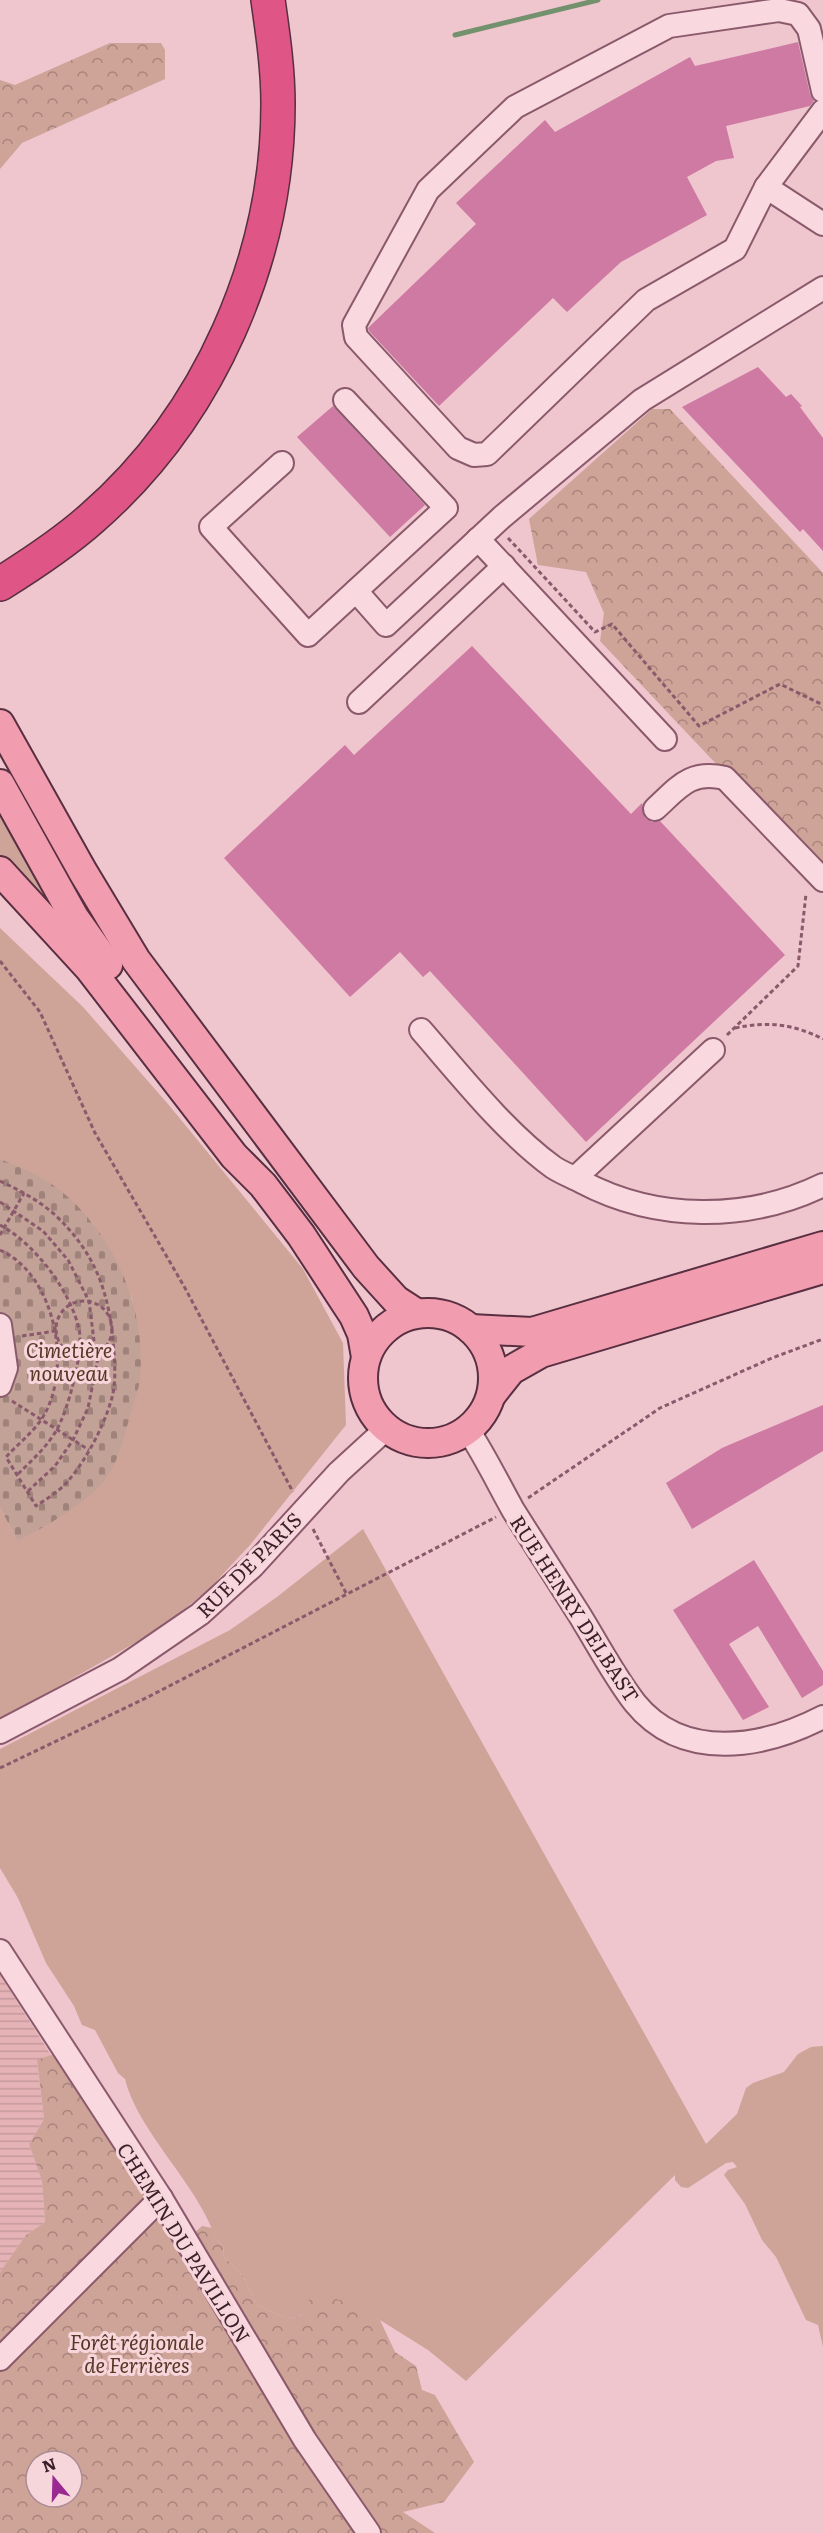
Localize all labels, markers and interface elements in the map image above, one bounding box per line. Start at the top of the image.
park label: Cimetière nouveau [26,1334,112,1387]
street label: RUE DE PARIS [188,1504,308,1624]
street label: RUE HENRY DELBAST [504,1508,648,1708]
street label: CHEMIN DU PAVILLON [111,2136,259,2348]
park label: Forêt régionale de Ferrières [70,2326,204,2379]
north arrow [24,2449,84,2509]
text: N [39,2450,59,2477]

